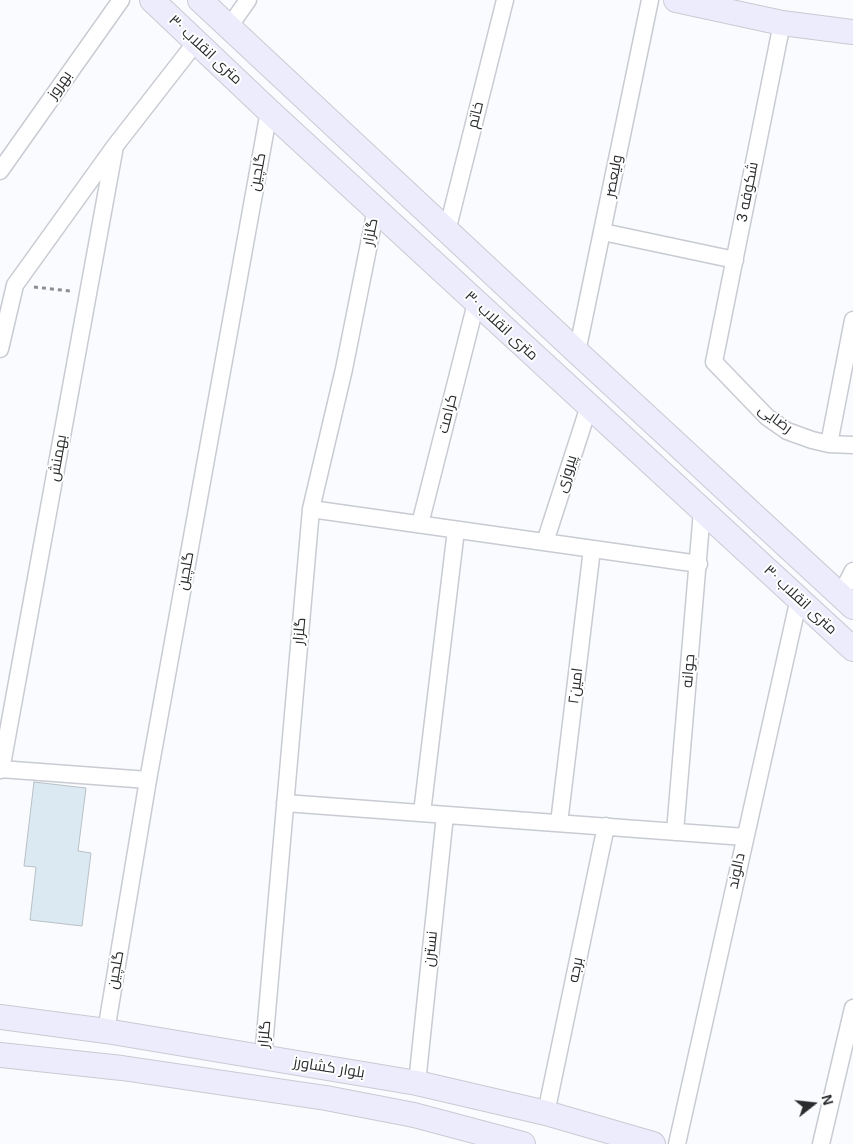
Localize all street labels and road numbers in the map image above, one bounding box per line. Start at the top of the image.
street label: ۳۰ متری انقلاب [165,11,245,89]
street label: بهروز [44,67,76,103]
street label: خاتم [464,100,488,130]
street label: گلچین [246,151,270,193]
street label: ولیعصر [601,153,627,199]
street label: شکوفه 3 [733,160,763,224]
street label: گلزار [360,217,382,247]
street label: ۳۰ متری انقلاب [461,287,541,365]
street label: کرامت [434,393,462,435]
street label: رضایی [754,401,796,437]
street label: بهمنش [45,433,71,483]
street label: پیروزی [553,453,581,495]
street label: گلچین [174,550,198,592]
street label: ۳۰ متری انقلاب [760,561,840,639]
street label: گلزار [290,617,310,645]
street label: جوانه [679,653,699,689]
street label: امین۲ [565,667,587,705]
street label: دالوند [724,851,750,891]
street label: نسترن [420,930,442,968]
street label: گلچین [104,949,128,991]
street label: برجه [565,956,587,984]
street label: گلزار [255,1020,275,1048]
street label: بلوار کشاورز [292,1053,366,1083]

